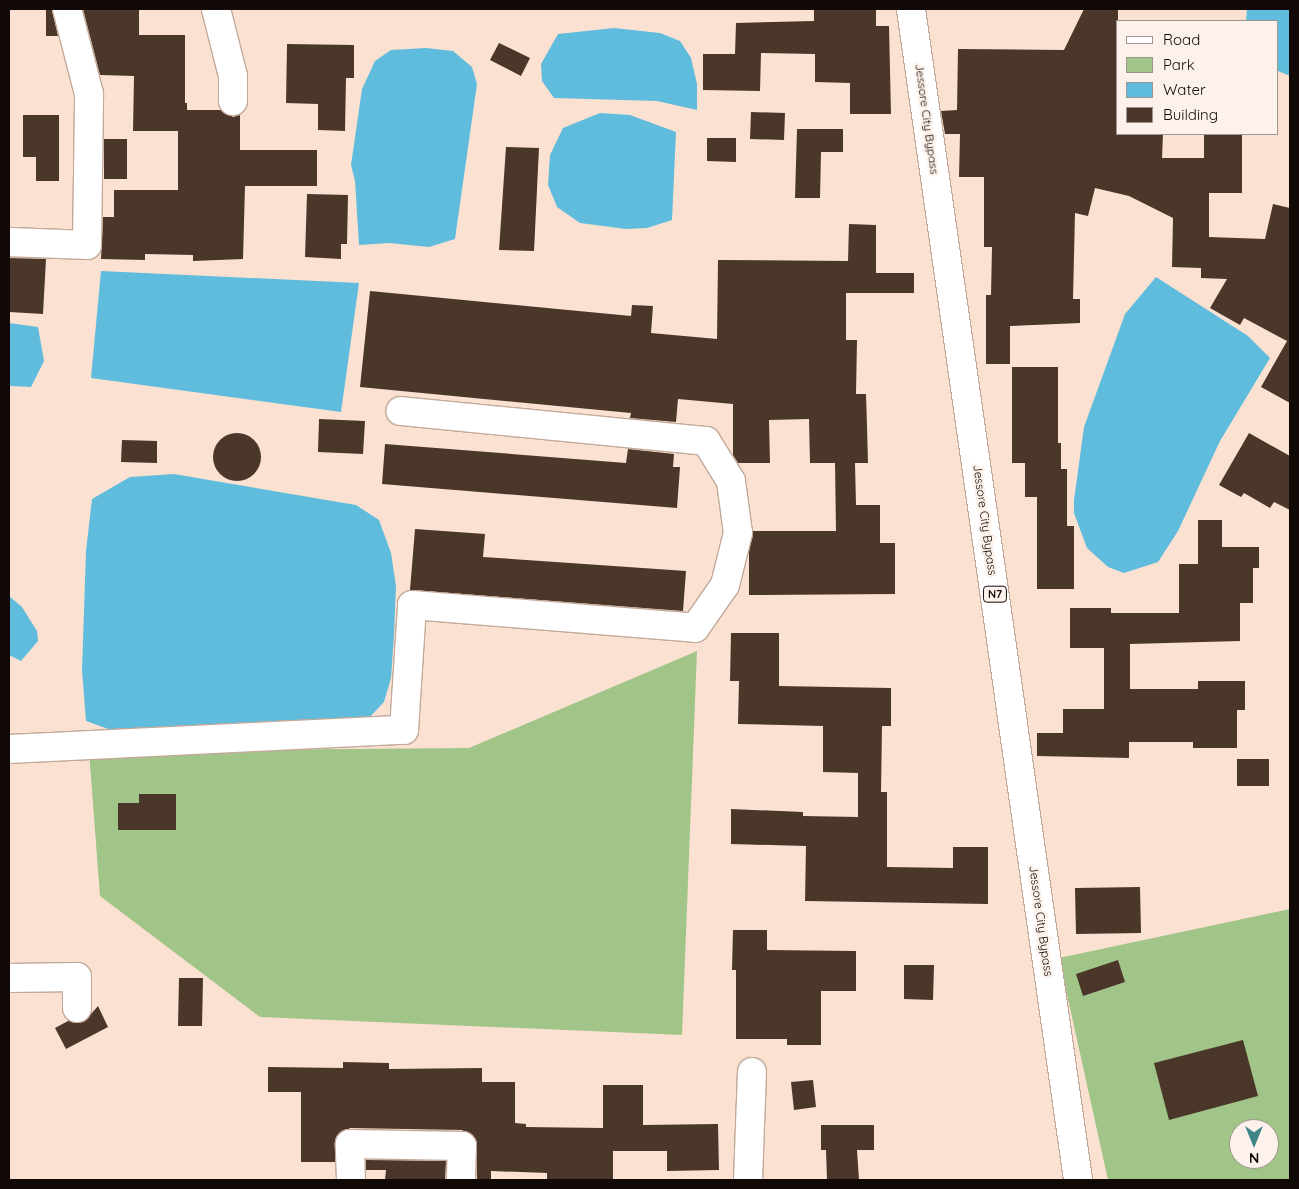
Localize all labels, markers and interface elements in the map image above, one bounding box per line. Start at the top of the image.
legend [1116,20,1279,135]
text: Road [1163,30,1200,49]
text: Park [1163,55,1195,74]
street label: Jessore City Bypass [912,63,942,175]
text: Water [1163,80,1206,99]
text: Building [1163,105,1218,124]
street label: Jessore City Bypass [970,464,1000,576]
road number: N7 [982,586,1008,602]
street label: Jessore City Bypass [1026,865,1056,977]
north arrow [1229,1119,1279,1169]
text: N [1249,1149,1259,1167]

